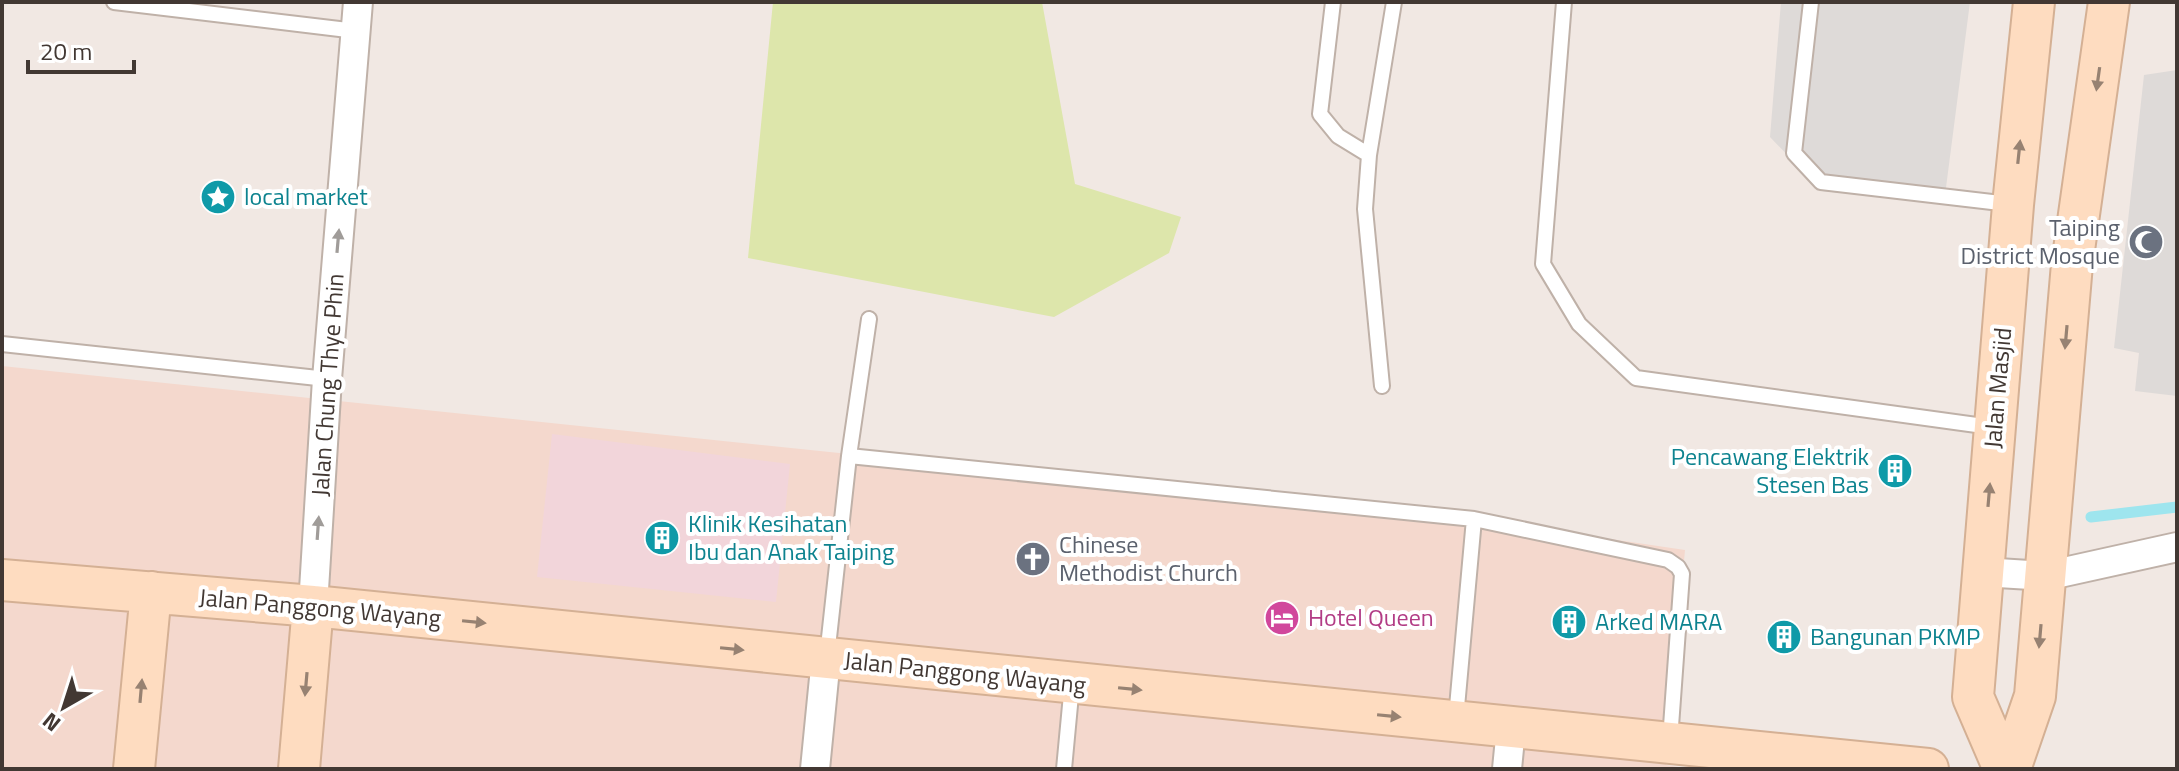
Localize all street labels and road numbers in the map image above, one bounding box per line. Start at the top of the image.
street label: Jalan Chung Thye Phin [301,272,353,498]
street label: Jalan Masjid [1974,326,2020,450]
street label: Jalan Panggong Wayang [197,578,443,636]
street label: Jalan Panggong Wayang [842,641,1088,703]

